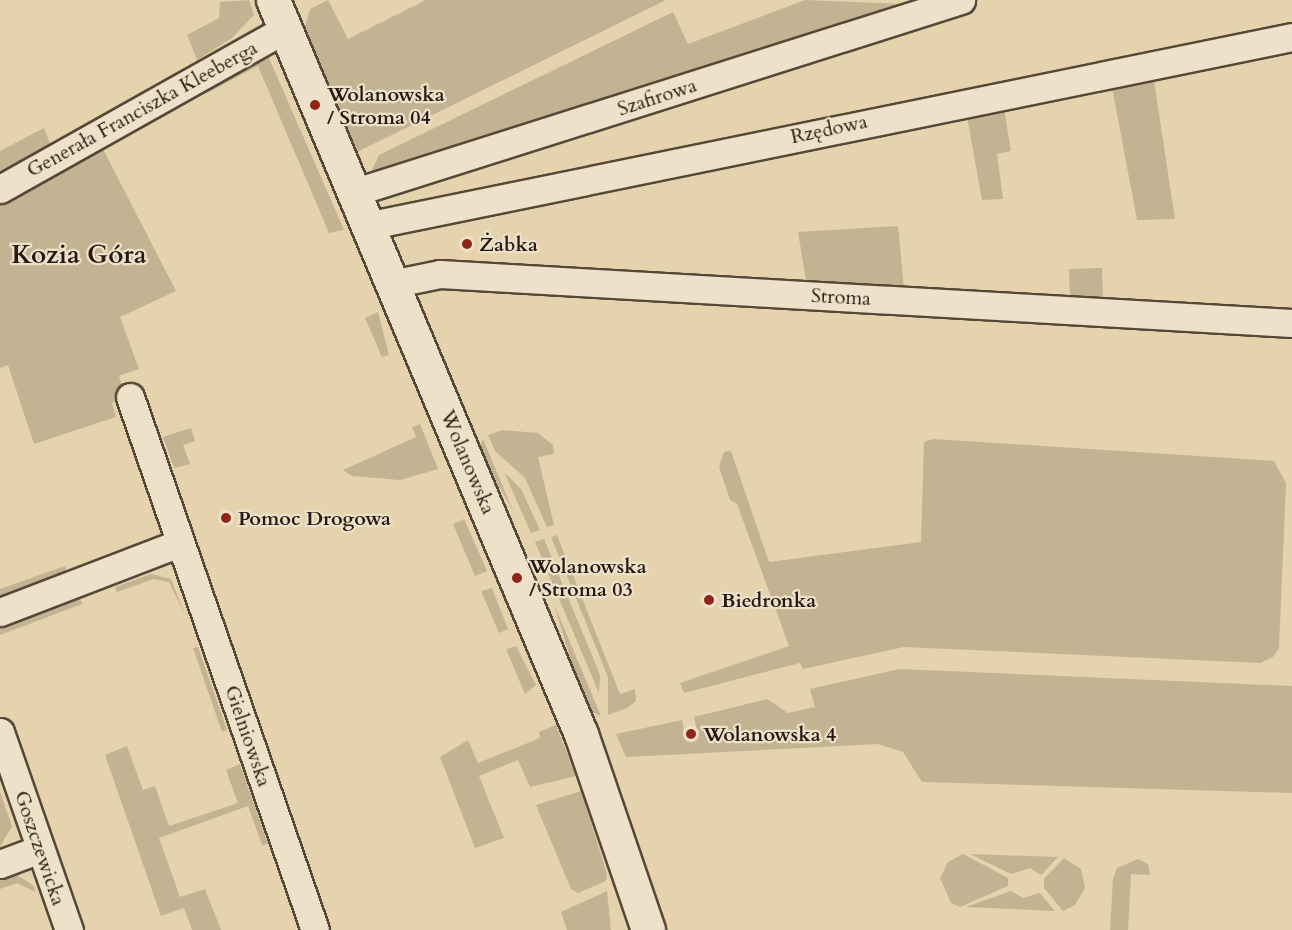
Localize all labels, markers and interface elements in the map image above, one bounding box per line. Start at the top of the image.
street label: Generała Franciszka Kleeberga [23,36,261,182]
street label: Szafirowa [614,73,700,121]
place label: Wolanowska / Stroma 04 [327,82,445,129]
marker: Wolanowska / Stroma 04 [308,98,322,112]
street label: Rzędowa [788,109,870,149]
place label: Żabka [479,232,538,256]
marker: Żabka [460,237,474,251]
district label: Kozia Góra [11,239,147,271]
street label: Stroma [810,283,872,311]
street label: Wolanowska [435,406,501,518]
place label: Pomoc Drogowa [238,506,391,530]
marker: Pomoc Drogowa [219,511,233,525]
place label: Wolanowska / Stroma 03 [529,554,647,601]
marker: Wolanowska / Stroma 03 [510,571,524,585]
place label: Biedronka [721,588,816,612]
marker: Biedronka [702,593,716,607]
street label: Gielniowska [219,682,277,790]
place label: Wolanowska 4 [703,722,836,746]
marker: Wolanowska 4 [684,727,698,741]
street label: Goszczewicka [9,788,71,908]

